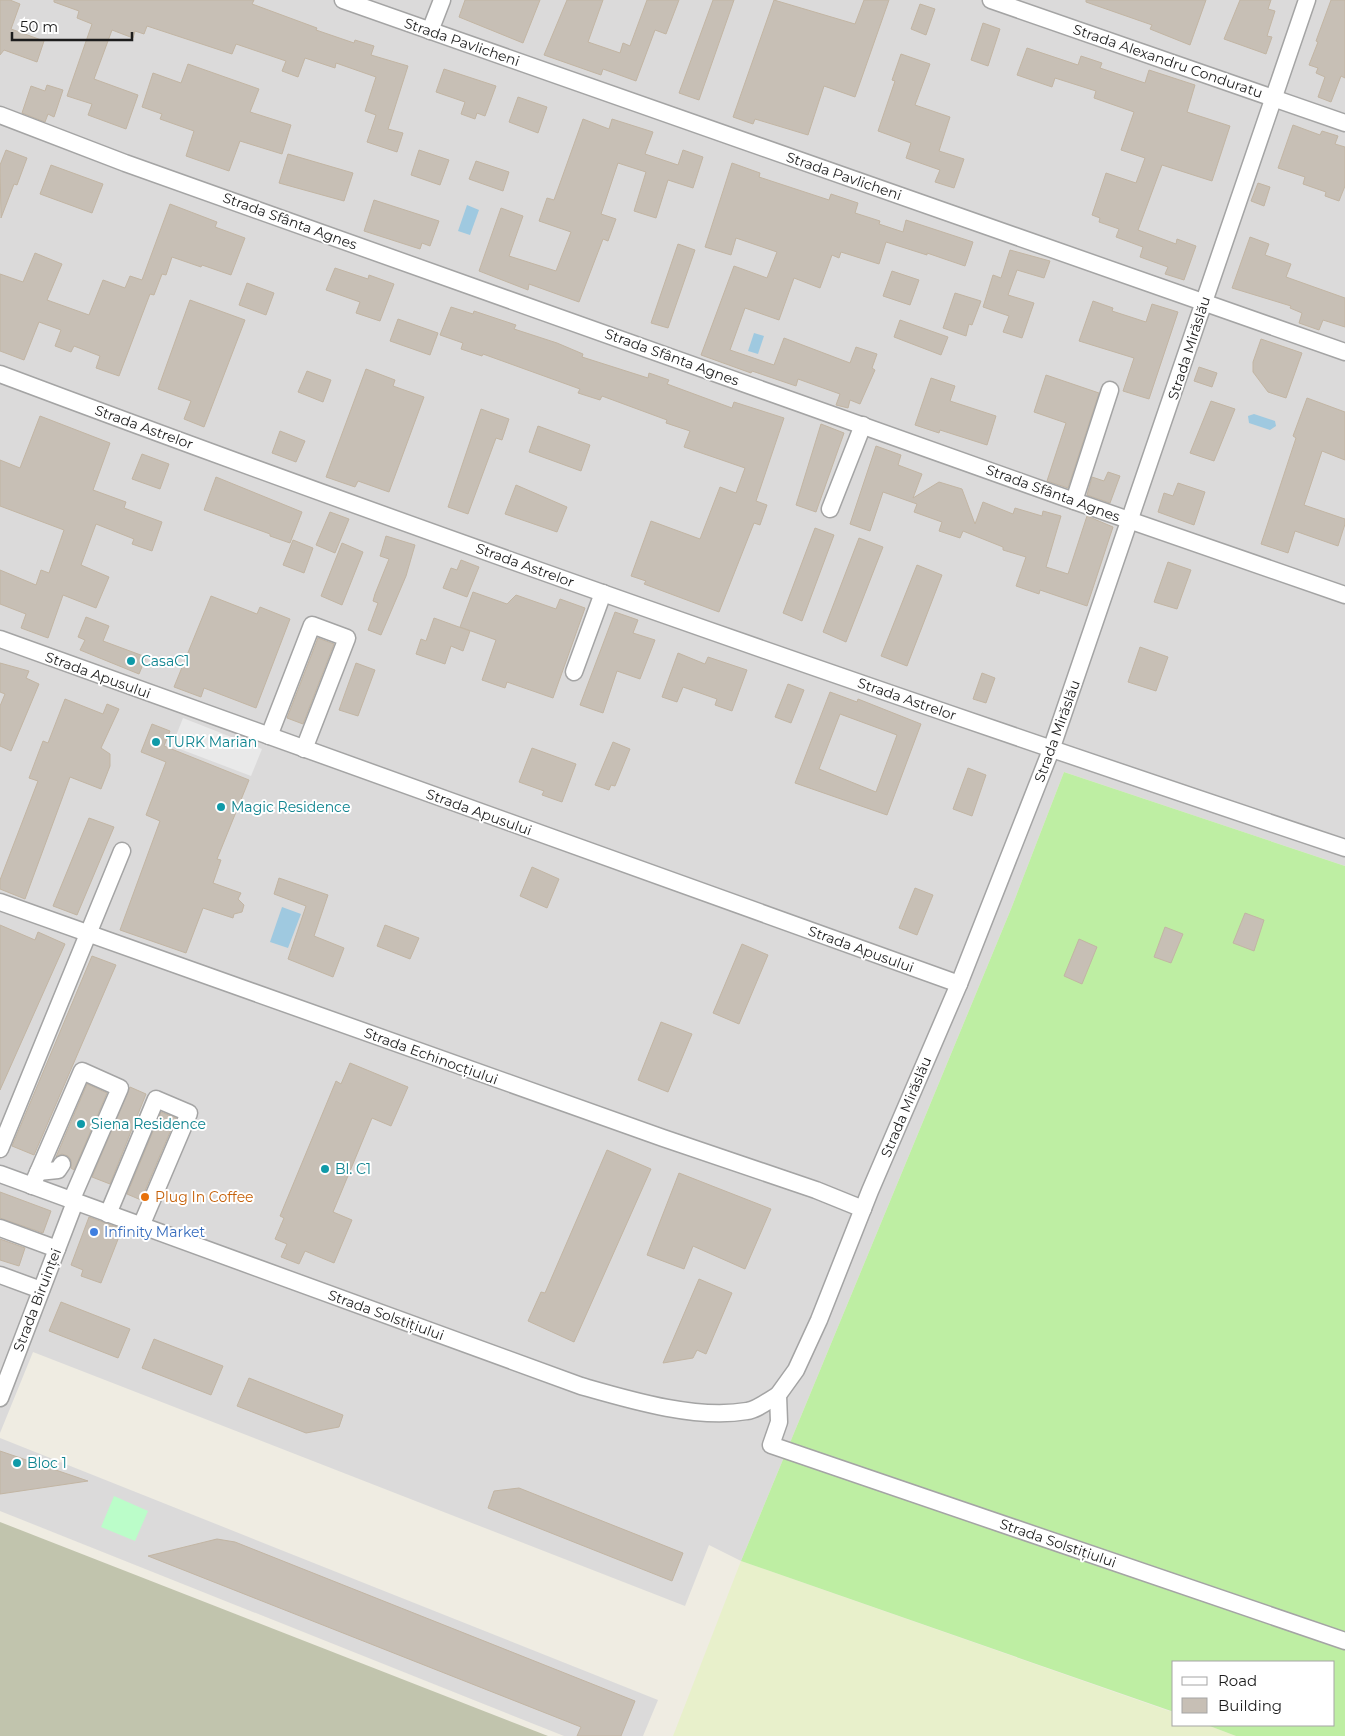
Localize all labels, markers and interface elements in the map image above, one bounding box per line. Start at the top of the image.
scale bar [12,10,132,42]
street label: Strada Pavlicheni [402,14,522,70]
text: 50 m [20,17,58,36]
street label: Strada Alexandru Conduratu [1071,20,1265,102]
street label: Strada Pavlicheni [784,148,904,204]
street label: Strada Sfânta Agnes [220,188,360,254]
street label: Strada Mirăslău [1164,294,1214,402]
street label: Strada Sfânta Agnes [602,324,742,390]
street label: Strada Astrelor [92,401,196,453]
street label: Strada Sfânta Agnes [983,460,1123,526]
street label: Strada Astrelor [473,539,577,591]
street label: Strada Apusului [43,648,153,702]
place label: CasaC1 [141,652,189,670]
marker: CasaC1 [125,655,137,667]
street label: Strada Astrelor [855,674,959,724]
street label: Strada Mirăslău [1030,677,1084,785]
place label: TURK Marian [166,733,257,751]
marker: TURK Marian [150,736,162,748]
street label: Strada Apusului [424,785,534,839]
place label: Magic Residence [231,798,350,816]
marker: Magic Residence [215,801,227,813]
street label: Strada Apusului [806,922,916,976]
street label: Strada Echinocțiului [361,1023,500,1090]
street label: Strada Mirăslău [877,1054,935,1160]
place label: Siena Residence [91,1115,206,1133]
marker: Siena Residence [75,1118,87,1130]
place label: Bl. C1 [335,1160,371,1178]
marker: Bl. C1 [319,1163,331,1175]
place label: Plug In Coffee [155,1188,254,1206]
marker: Plug In Coffee [139,1191,151,1203]
place label: Infinity Market [104,1223,205,1241]
marker: Infinity Market [88,1226,100,1238]
street label: Strada Biruinței [9,1246,66,1355]
street label: Strada Solstițiului [325,1286,446,1345]
place label: Bloc 1 [27,1454,67,1472]
marker: Bloc 1 [11,1457,23,1469]
street label: Strada Solstițiului [997,1515,1119,1572]
legend [1172,1661,1335,1726]
text: Road [1218,1671,1257,1690]
text: Building [1218,1696,1282,1715]

